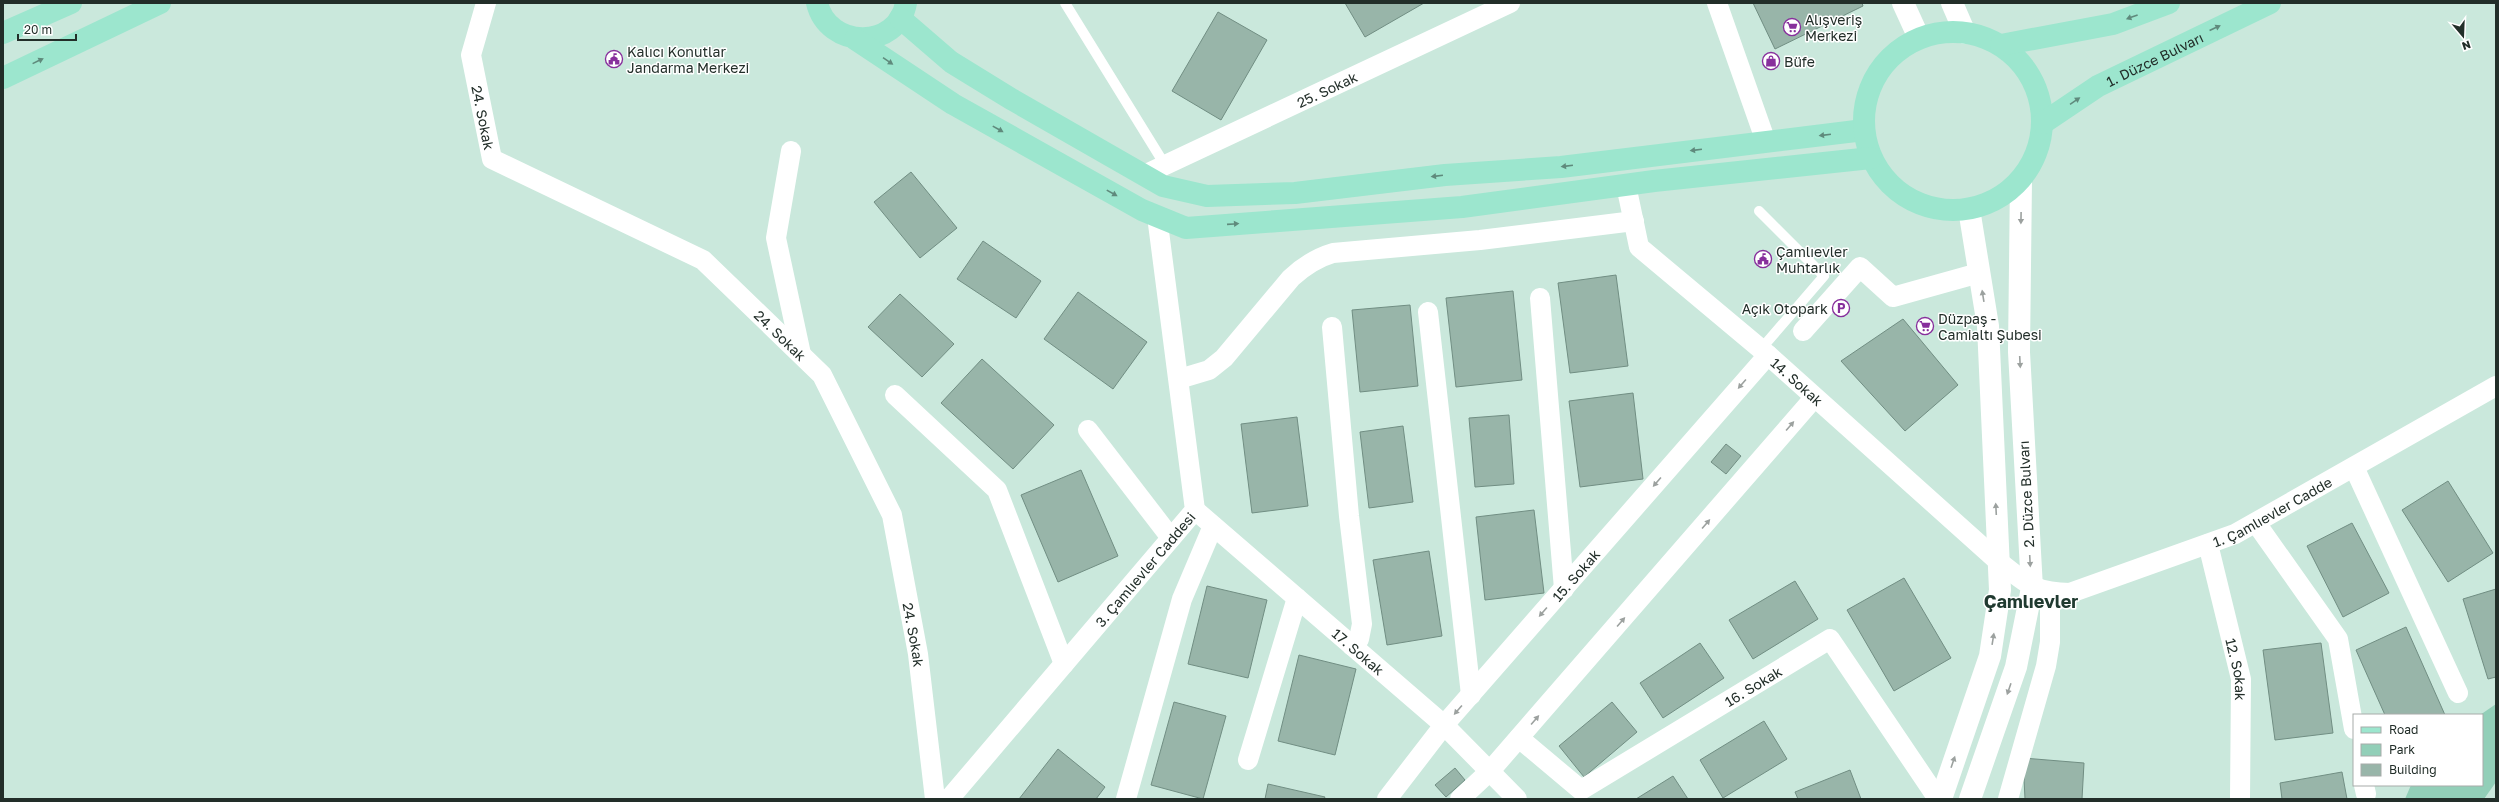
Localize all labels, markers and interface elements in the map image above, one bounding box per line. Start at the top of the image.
place label: Alışveriş Merkezi [1805,11,1862,44]
one-way arrow [2126,14,2138,20]
scale bar [18,16,76,42]
north arrow [2443,16,2483,56]
supermarket icon: Alışveriş Merkezi [1782,17,1802,37]
text: 20 m [24,22,52,37]
one-way arrow [2210,25,2221,31]
street label: 1. Düzce Bulvarı [2103,28,2206,89]
text: N [2460,38,2472,53]
place label: Kalıcı Konutlar Jandarma Merkezi [627,43,749,76]
public building icon: Kalıcı Konutlar Jandarma Merkezi [604,49,624,69]
shop icon: Büfe [1761,51,1781,71]
place label: Büfe [1784,53,1815,70]
one-way arrow [883,57,893,65]
one-way arrow [32,58,44,64]
street label: 25. Sokak [1294,68,1360,111]
street label: 24. Sokak [469,84,498,151]
one-way arrow [2070,97,2081,105]
one-way arrow [992,126,1004,133]
one-way arrow [1819,132,1831,138]
one-way arrow [1690,147,1702,154]
one-way arrow [1561,163,1573,169]
one-way arrow [1431,173,1443,179]
one-way arrow [1106,189,1117,196]
one-way arrow [2018,212,2024,225]
one-way arrow [1227,221,1239,228]
place label: Çamlıevler Muhtarlık [1776,243,1848,276]
public building icon: Çamlıevler Muhtarlık [1753,249,1773,269]
one-way arrow [1980,290,1986,302]
parking icon: Açık Otopark [1831,298,1851,318]
place label: Açık Otopark [1742,300,1828,317]
street label: 24. Sokak [751,306,810,364]
place label: Düzpaş - Camialtı Şubesi [1938,310,2042,343]
supermarket icon: Düzpaş - Camialtı Şubesi [1915,316,1935,336]
street label: 14. Sokak [1768,354,1827,409]
one-way arrow [2016,356,2023,368]
one-way arrow [1738,380,1747,389]
one-way arrow [1786,420,1795,431]
street label: 2. Düzce Bulvarı [2015,440,2037,548]
street label: 1. Çamlıevler Cadde [2210,473,2334,550]
one-way arrow [1652,477,1661,487]
one-way arrow [1993,503,2000,515]
street label: 3. Çamlıevler Caddesi [1091,508,1198,630]
one-way arrow [1701,519,1710,530]
street label: 15. Sokak [1548,545,1603,604]
one-way arrow [2027,555,2033,568]
district label: Çamlıevler [1984,590,2078,612]
street label: 24. Sokak [900,601,928,668]
one-way arrow [1539,607,1548,617]
one-way arrow [1616,617,1625,628]
street label: 17. Sokak [1329,624,1388,678]
one-way arrow [1990,632,1996,645]
street label: 12. Sokak [2223,636,2250,701]
street label: 16. Sokak [1721,662,1785,710]
one-way arrow [2005,683,2011,695]
one-way arrow [1454,705,1463,714]
legend [2353,714,2483,786]
one-way arrow [1530,715,1539,725]
text: Road [2389,722,2418,737]
text: Park [2389,742,2415,757]
one-way arrow [1951,756,1957,768]
text: Building [2389,762,2437,777]

